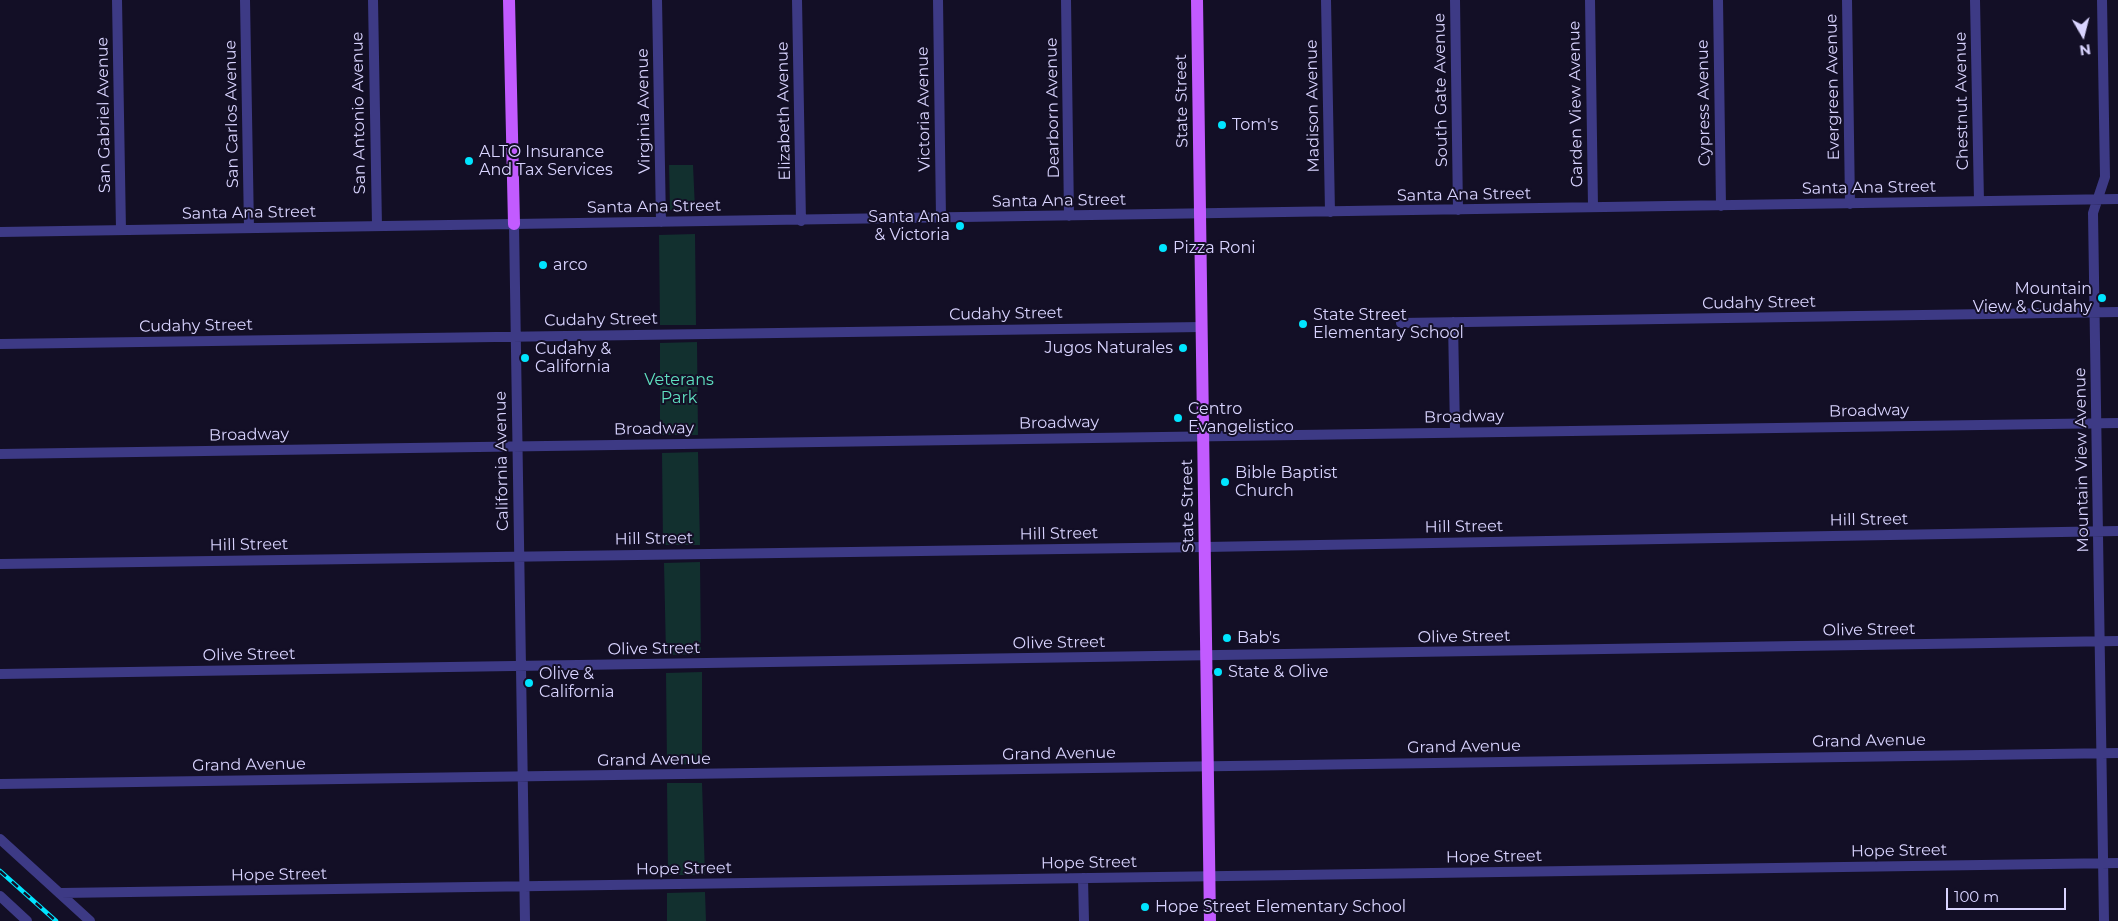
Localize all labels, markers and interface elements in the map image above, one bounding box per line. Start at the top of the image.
north arrow [2058,10,2108,60]
street label: South Gate Avenue [1430,13,1452,167]
street label: Evergreen Avenue [1822,13,1844,161]
street label: Garden View Avenue [1565,20,1587,188]
street label: Chestnut Avenue [1951,31,1973,171]
street label: San Antonio Avenue [348,32,370,194]
street label: San Gabriel Avenue [93,37,115,193]
street label: Dearborn Avenue [1042,37,1064,179]
street label: Madison Avenue [1302,39,1324,173]
street label: Cypress Avenue [1693,39,1715,167]
street label: San Carlos Avenue [221,40,243,188]
text: N [2078,40,2092,60]
street label: Elizabeth Avenue [773,41,795,181]
street label: Victoria Avenue [913,46,935,172]
street label: Virginia Avenue [633,48,655,174]
street label: State Street [1172,54,1192,148]
place label: Tom's [1232,115,1278,135]
marker: Tom's [1216,119,1228,131]
place label: ALTO Insurance And Tax Services [479,142,613,180]
marker: ALTO Insurance And Tax Services [463,155,475,167]
street label: Santa Ana Street [1802,177,1936,199]
street label: Santa Ana Street [1397,184,1531,206]
street label: Santa Ana Street [992,190,1126,212]
street label: Santa Ana Street [587,196,721,218]
street label: Santa Ana Street [182,202,316,224]
place label: Santa Ana & Victoria [868,207,950,245]
marker: Santa Ana & Victoria [954,220,966,232]
place label: Pizza Roni [1173,238,1255,258]
marker: Pizza Roni [1157,242,1169,254]
place label: arco [553,255,588,275]
marker: arco [537,259,549,271]
place label: Mountain View & Cudahy [1973,279,2092,317]
street label: Cudahy Street [1702,292,1816,314]
marker: Mountain View & Cudahy [2096,292,2108,304]
street label: Cudahy Street [949,303,1063,325]
place label: State Street Elementary School [1313,305,1464,343]
street label: Cudahy Street [544,309,658,331]
street label: Cudahy Street [139,315,253,337]
marker: State Street Elementary School [1297,318,1309,330]
place label: Jugos Naturales [1045,338,1173,358]
place label: Cudahy & California [535,339,611,377]
marker: Jugos Naturales [1177,342,1189,354]
marker: Cudahy & California [519,352,531,364]
street label: Mountain View Avenue [2071,367,2093,553]
park label: Veterans Park [644,370,714,408]
street label: California Avenue [491,391,513,531]
place label: Centro Evangelistico [1188,399,1294,437]
street label: Broadway [1829,401,1909,421]
street label: Broadway [1424,407,1504,427]
marker: Centro Evangelistico [1172,412,1184,424]
street label: Broadway [1019,413,1099,433]
street label: Broadway [614,419,694,439]
street label: Broadway [209,425,289,445]
street label: State Street [1178,459,1198,553]
place label: Bible Baptist Church [1235,463,1338,501]
marker: Bible Baptist Church [1219,476,1231,488]
street label: Hill Street [1830,510,1908,530]
street label: Hill Street [1425,517,1503,537]
street label: Hill Street [1020,524,1098,544]
street label: Hill Street [615,529,693,549]
street label: Hill Street [210,535,288,555]
street label: Olive Street [1822,620,1916,640]
street label: Olive Street [1417,627,1511,647]
place label: Bab's [1237,628,1280,648]
marker: Bab's [1221,632,1233,644]
street label: Olive Street [1012,633,1106,653]
street label: Olive Street [607,639,701,659]
street label: Olive Street [202,645,296,665]
place label: State & Olive [1228,662,1329,682]
place label: Olive & California [539,664,614,702]
marker: State & Olive [1212,666,1224,678]
marker: Olive & California [523,677,535,689]
street label: Grand Avenue [1812,730,1926,752]
street label: Grand Avenue [1407,736,1521,758]
street label: Grand Avenue [1002,743,1116,765]
street label: Grand Avenue [597,749,711,771]
street label: Grand Avenue [192,754,306,776]
street label: Hope Street [1851,841,1947,861]
street label: Hope Street [1446,847,1542,867]
street label: Hope Street [1041,853,1137,873]
street label: Hope Street [636,859,732,879]
street label: Hope Street [231,865,327,885]
scale bar [1948,878,2068,910]
text: 100 m [1954,887,1999,906]
place label: Hope Street Elementary School [1155,897,1406,917]
marker: Hope Street Elementary School [1139,901,1151,913]

